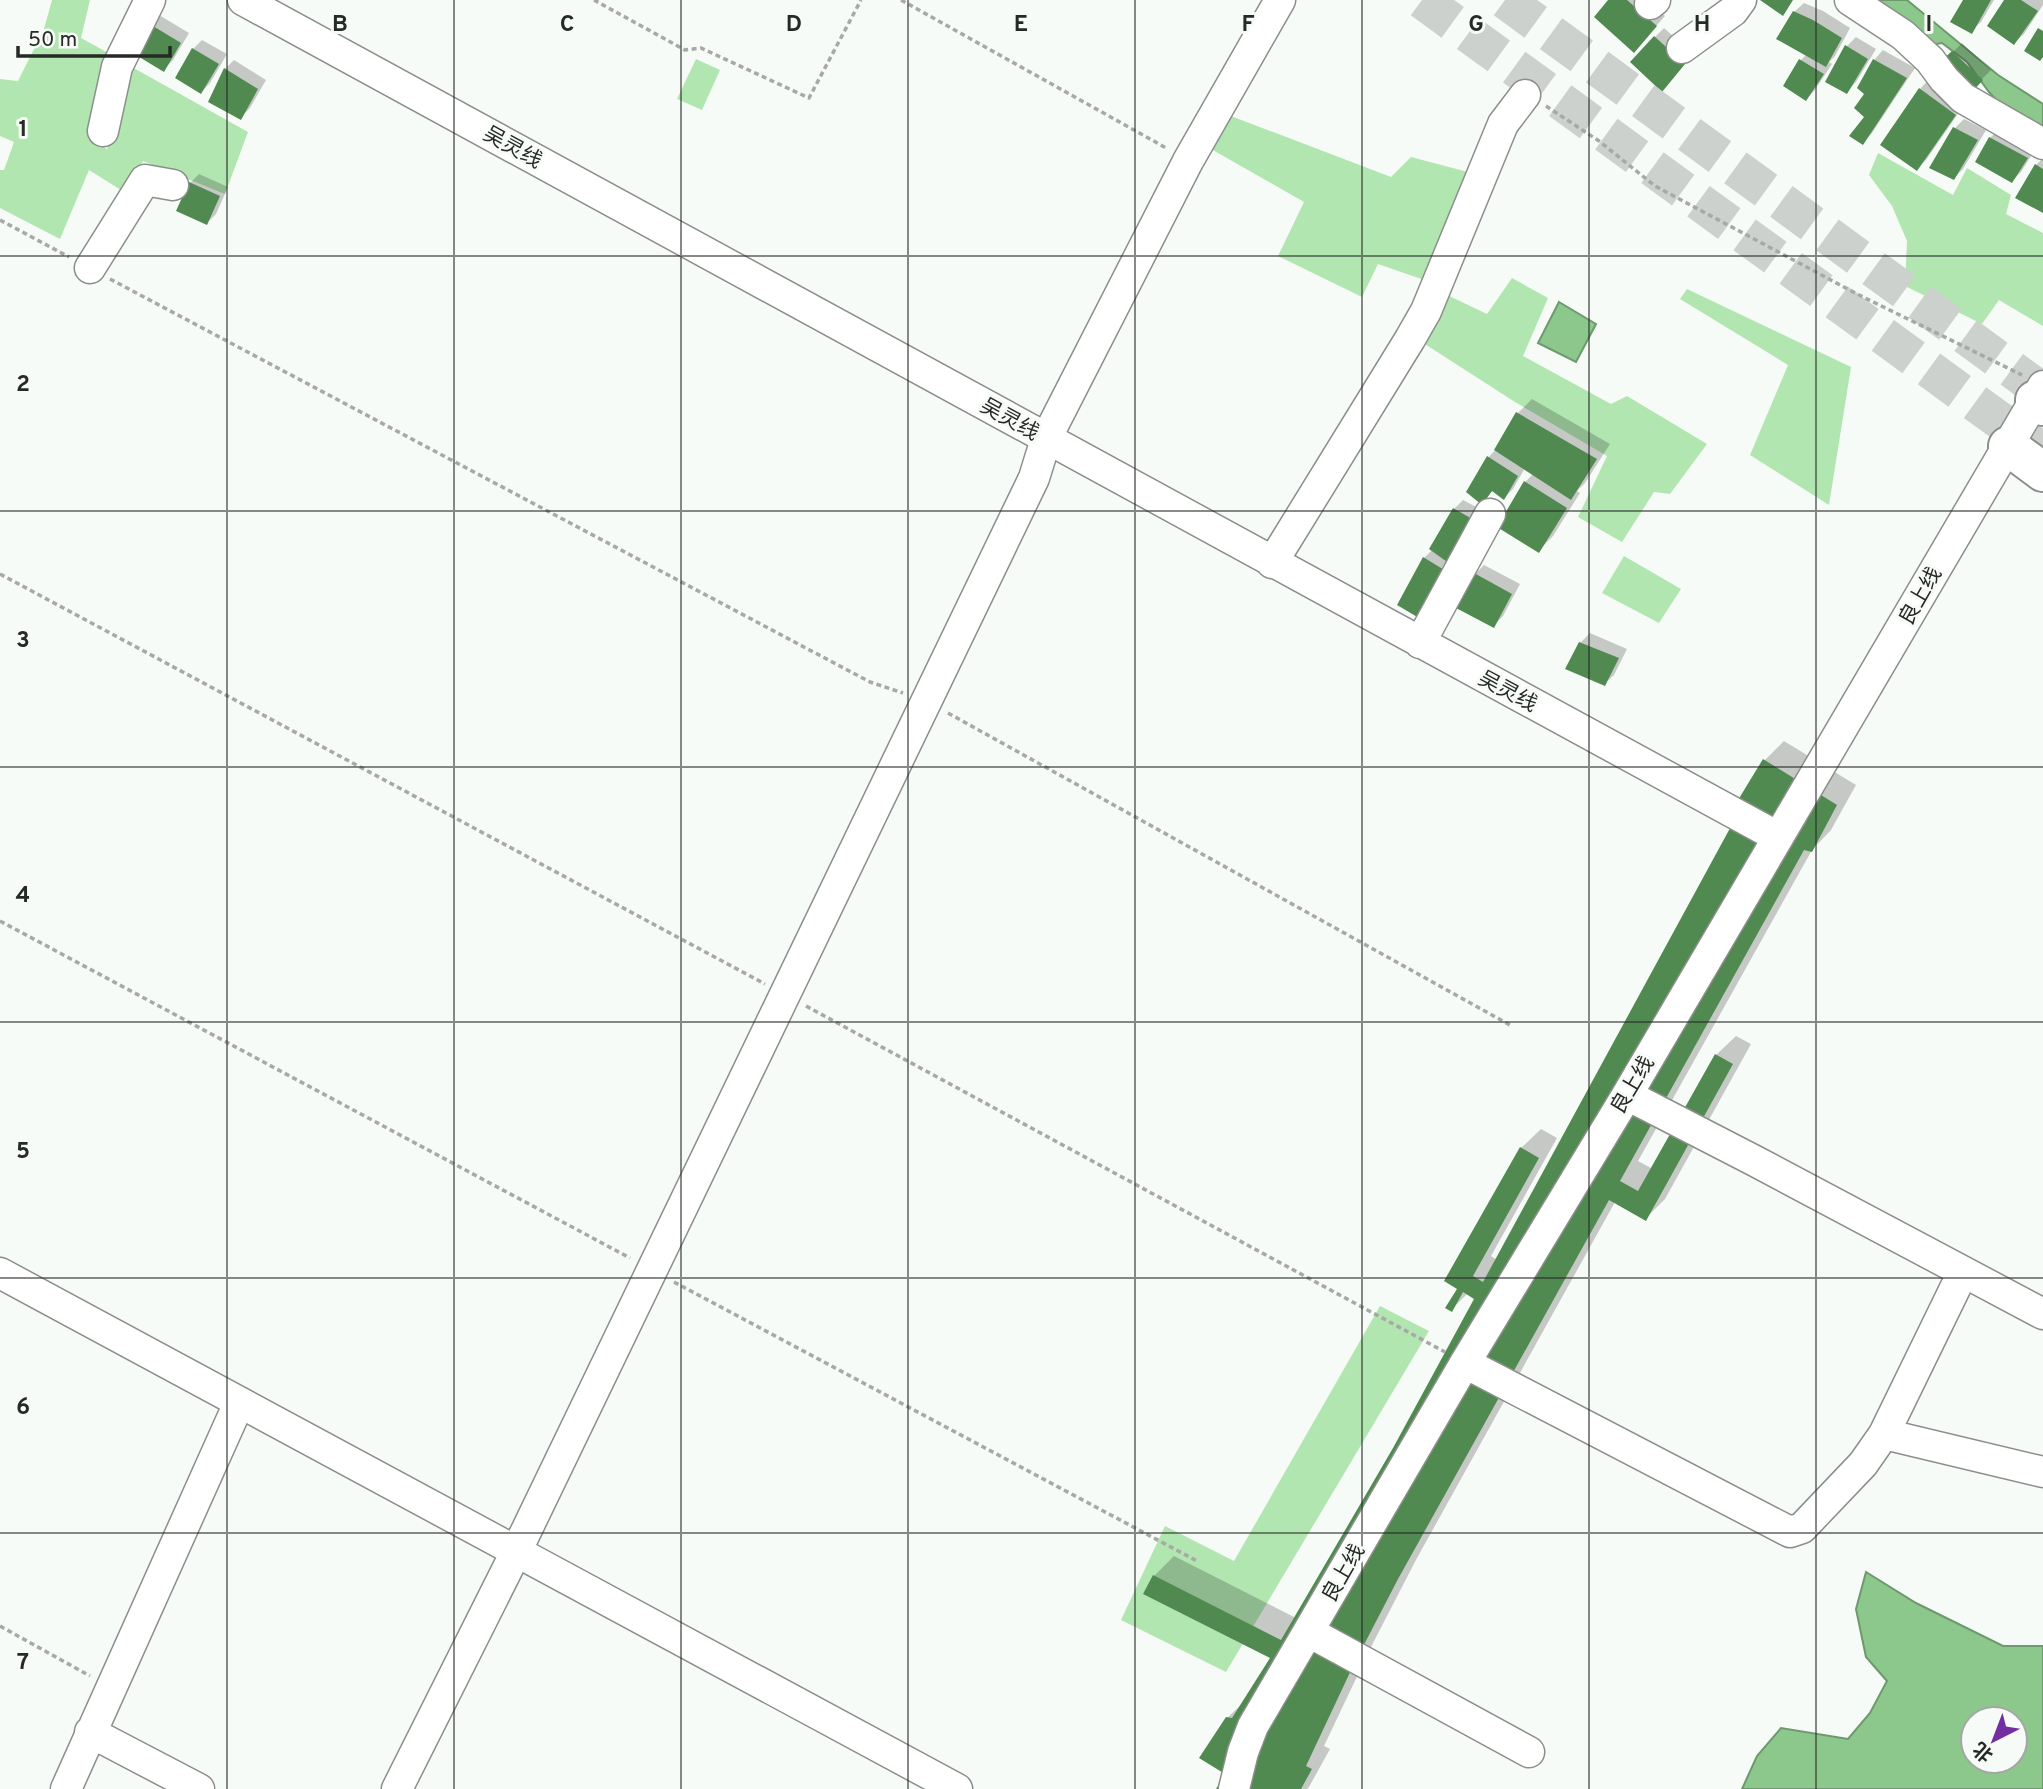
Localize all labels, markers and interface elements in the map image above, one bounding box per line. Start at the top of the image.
text: B [332,11,348,40]
text: C [560,11,574,40]
text: D [786,11,802,40]
text: E [1014,11,1028,40]
text: F [1241,11,1255,40]
text: G [1468,11,1484,40]
text: H [1694,11,1710,40]
text: I [1926,11,1932,40]
scale bar [18,14,170,58]
text: 50 m [28,27,77,54]
text: 1 [18,116,28,145]
street label: 吴灵线 [478,121,546,175]
text: 2 [16,371,30,400]
street label: 吴灵线 [975,393,1043,447]
street label: 良上线 [1894,563,1949,631]
text: 3 [16,627,30,656]
street label: 吴灵线 [1473,666,1541,719]
text: 4 [16,882,30,911]
street label: 良上线 [1605,1052,1661,1120]
text: 5 [16,1138,30,1167]
text: 6 [16,1394,30,1423]
street label: 良上线 [1317,1540,1372,1608]
text: 7 [17,1649,29,1678]
north arrow [1959,1705,2029,1775]
text: 北 [1969,1736,1999,1766]

